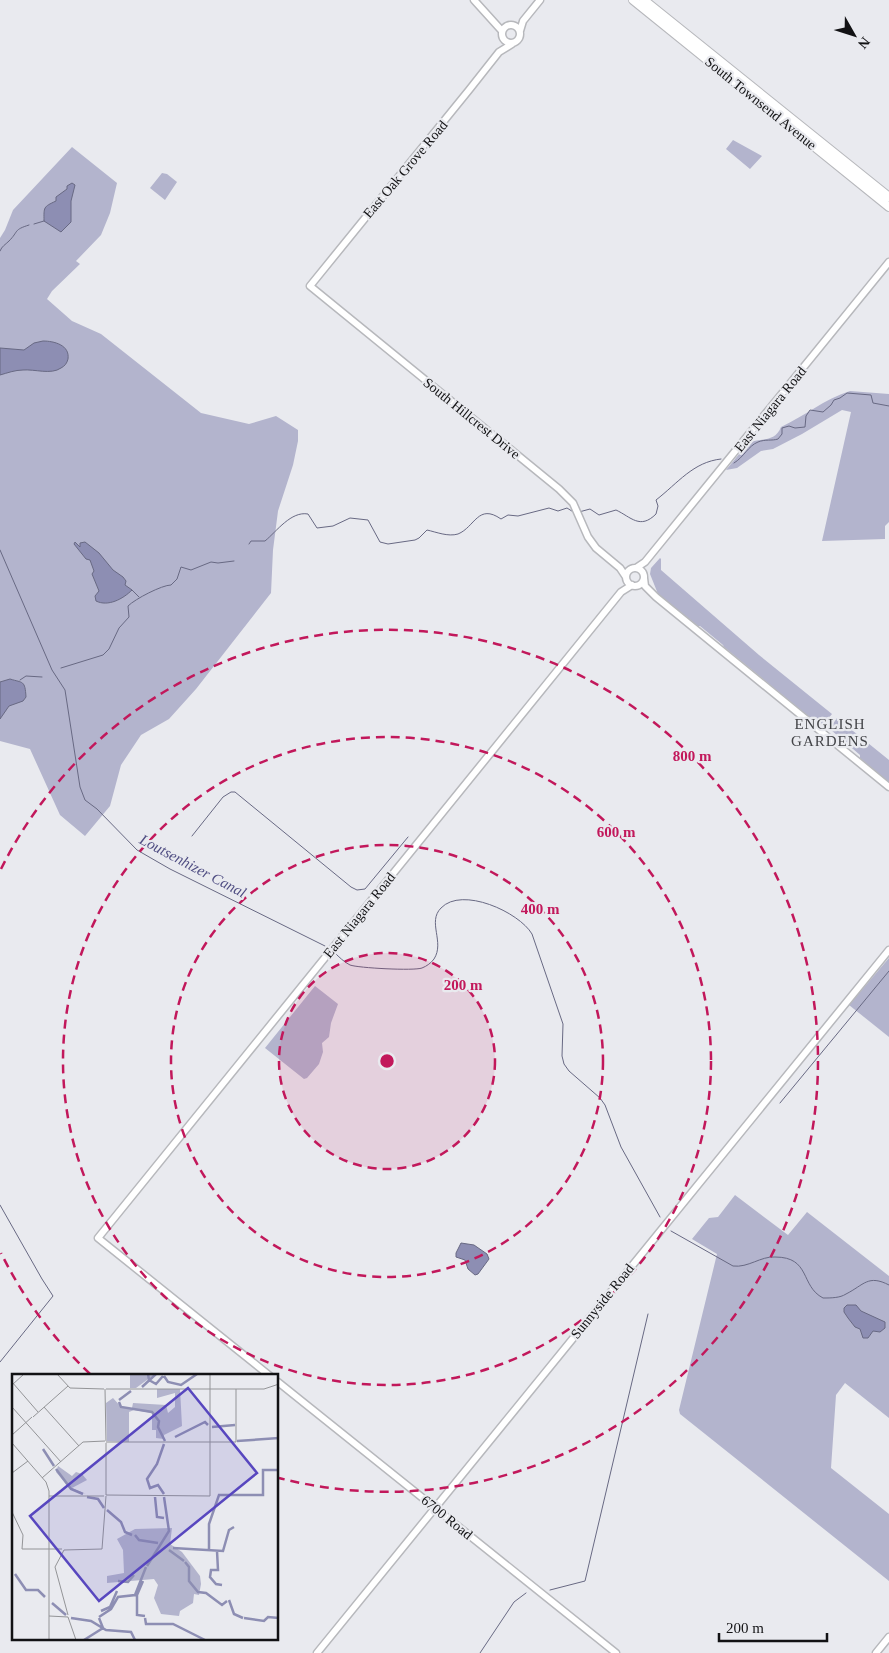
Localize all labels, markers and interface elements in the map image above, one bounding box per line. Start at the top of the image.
north arrow [829,10,879,60]
text: N [855,34,873,52]
street label: South Townsend Avenue [702,54,819,153]
street label: East Oak Grove Road [360,118,450,221]
street label: East Niagara Road [732,364,809,455]
street label: South Hillcrest Drive [420,375,523,462]
district label: ENGLISH GARDENS [791,716,869,749]
text: 800 m [673,748,712,764]
text: 600 m [597,824,636,840]
water label: Loutsenhizer Canal [136,831,249,901]
street label: East Niagara Road [321,870,398,961]
text: 400 m [521,901,560,917]
text: 200 m [444,977,483,993]
centre of rings [378,1052,396,1070]
street label: Sunnyside Road [568,1261,637,1342]
inset map [12,1374,279,1640]
street label: 6700 Road [418,1492,475,1542]
scale bar [719,1610,826,1642]
text: 200 m [726,1620,764,1636]

